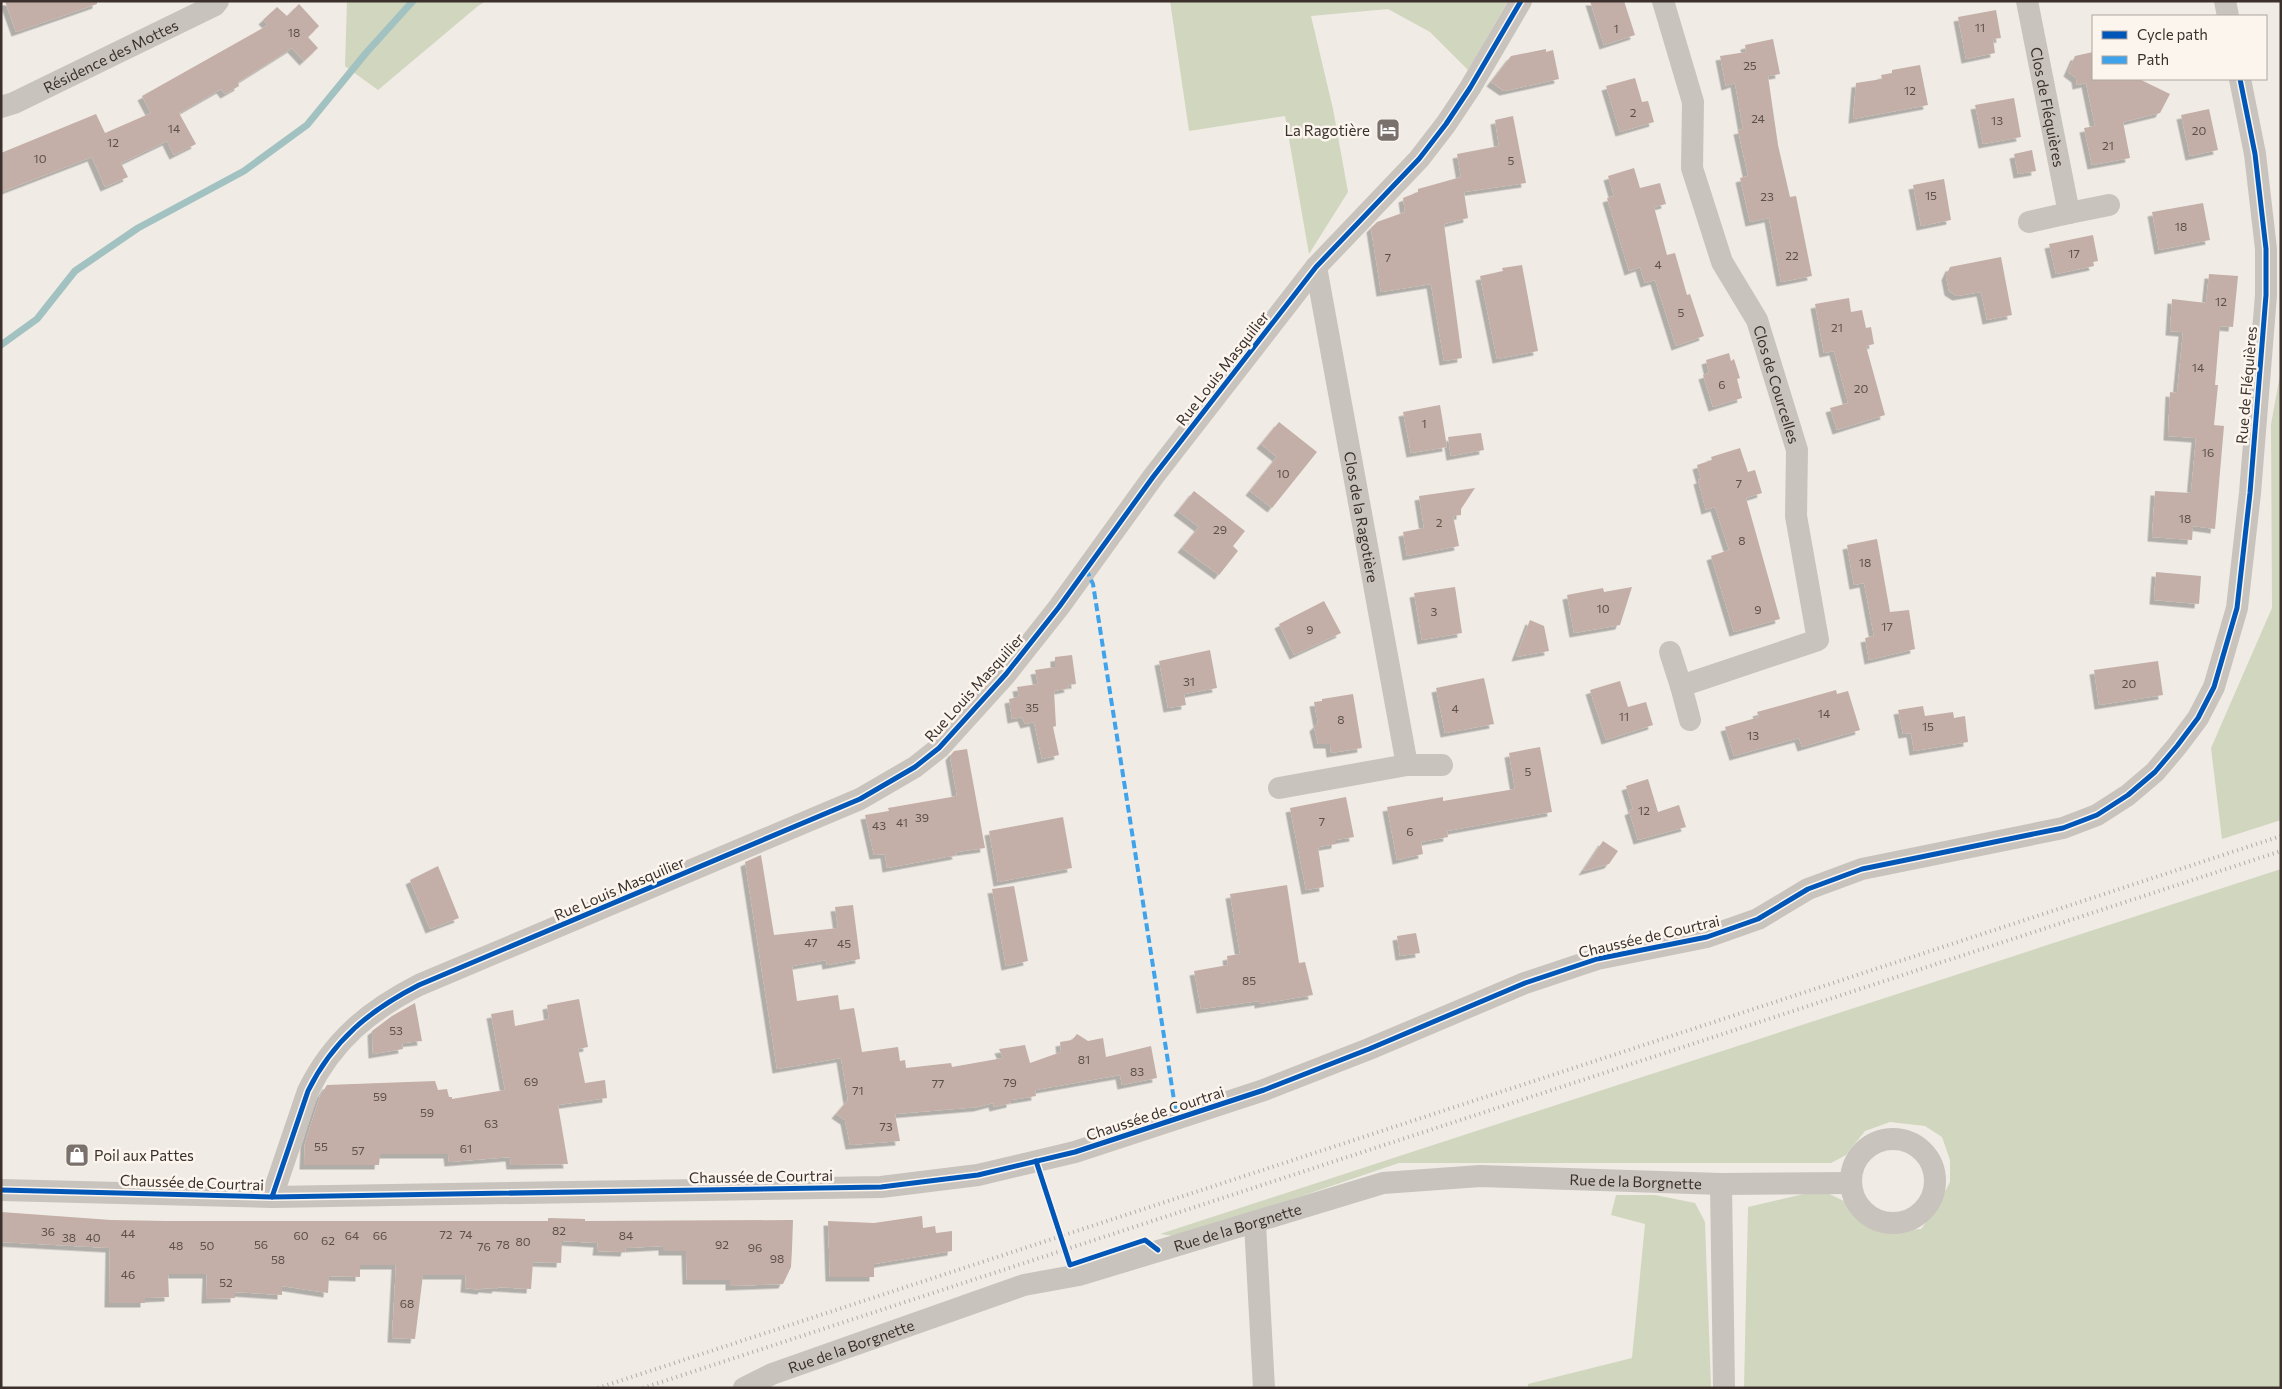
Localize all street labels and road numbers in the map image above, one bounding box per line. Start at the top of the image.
street label: Résidence des Mottes [40,15,181,96]
street label: Clos de Fléquières [2027,45,2069,169]
street label: Rue Louis Masquilier [1172,307,1272,429]
street label: Clos de Courcelles [1750,323,1804,446]
street label: Rue de Fléquières [2232,325,2260,445]
street label: Clos de la Ragotière [1341,450,1382,584]
street label: Rue Louis Masquilier [920,629,1028,745]
street label: Rue Louis Masquilier [551,852,687,924]
street label: Chaussée de Courtrai [1577,911,1721,961]
street label: Chaussée de Courtrai [1084,1082,1226,1144]
street label: Chaussée de Courtrai [689,1166,833,1186]
street label: Chaussée de Courtrai [120,1170,264,1194]
street label: Rue de la Borgnette [1569,1170,1702,1192]
street label: Rue de la Borgnette [1171,1199,1304,1255]
street label: Rue de la Borgnette [785,1316,916,1377]

